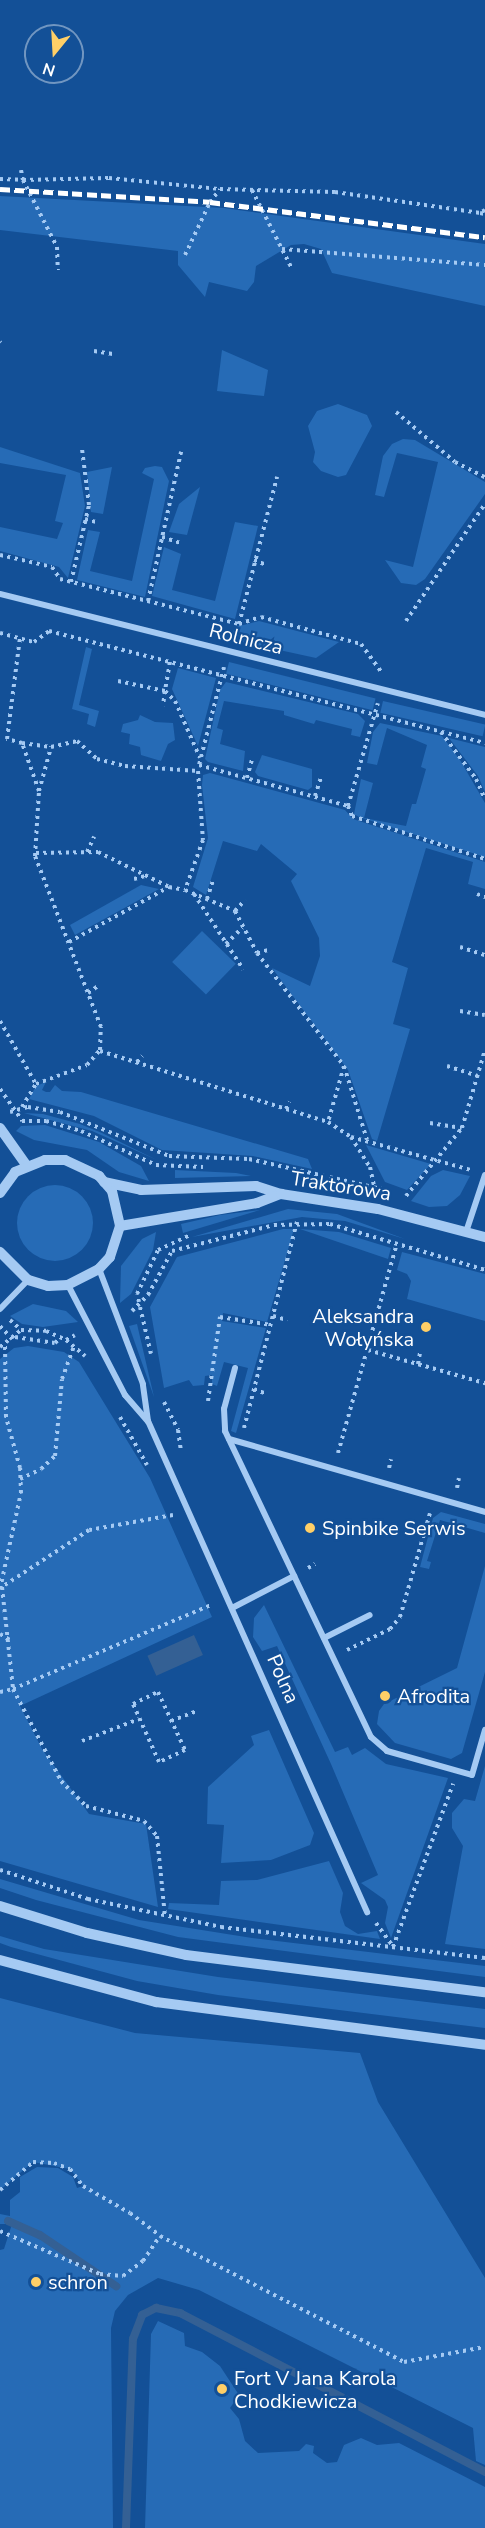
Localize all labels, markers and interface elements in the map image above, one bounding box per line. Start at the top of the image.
north arrow [24,24,84,84]
text: N [40,57,58,82]
street label: Rolnicza [207,618,285,660]
street label: Traktorowa [289,1166,393,1206]
place label: Aleksandra Wołyńska [312,1304,414,1351]
marker: Aleksandra Wołyńska [419,1320,433,1334]
place label: Spinbike Serwis [322,1516,466,1540]
marker: Spinbike Serwis [303,1521,317,1535]
street label: Polna [262,1651,304,1707]
place label: Afrodita [397,1684,470,1708]
marker: Afrodita [378,1689,392,1703]
place label: schron [48,2270,108,2294]
marker: schron [29,2275,43,2289]
place label: Fort V Jana Karola Chodkiewicza [234,2366,396,2413]
marker: Fort V Jana Karola Chodkiewicza [215,2382,229,2396]

